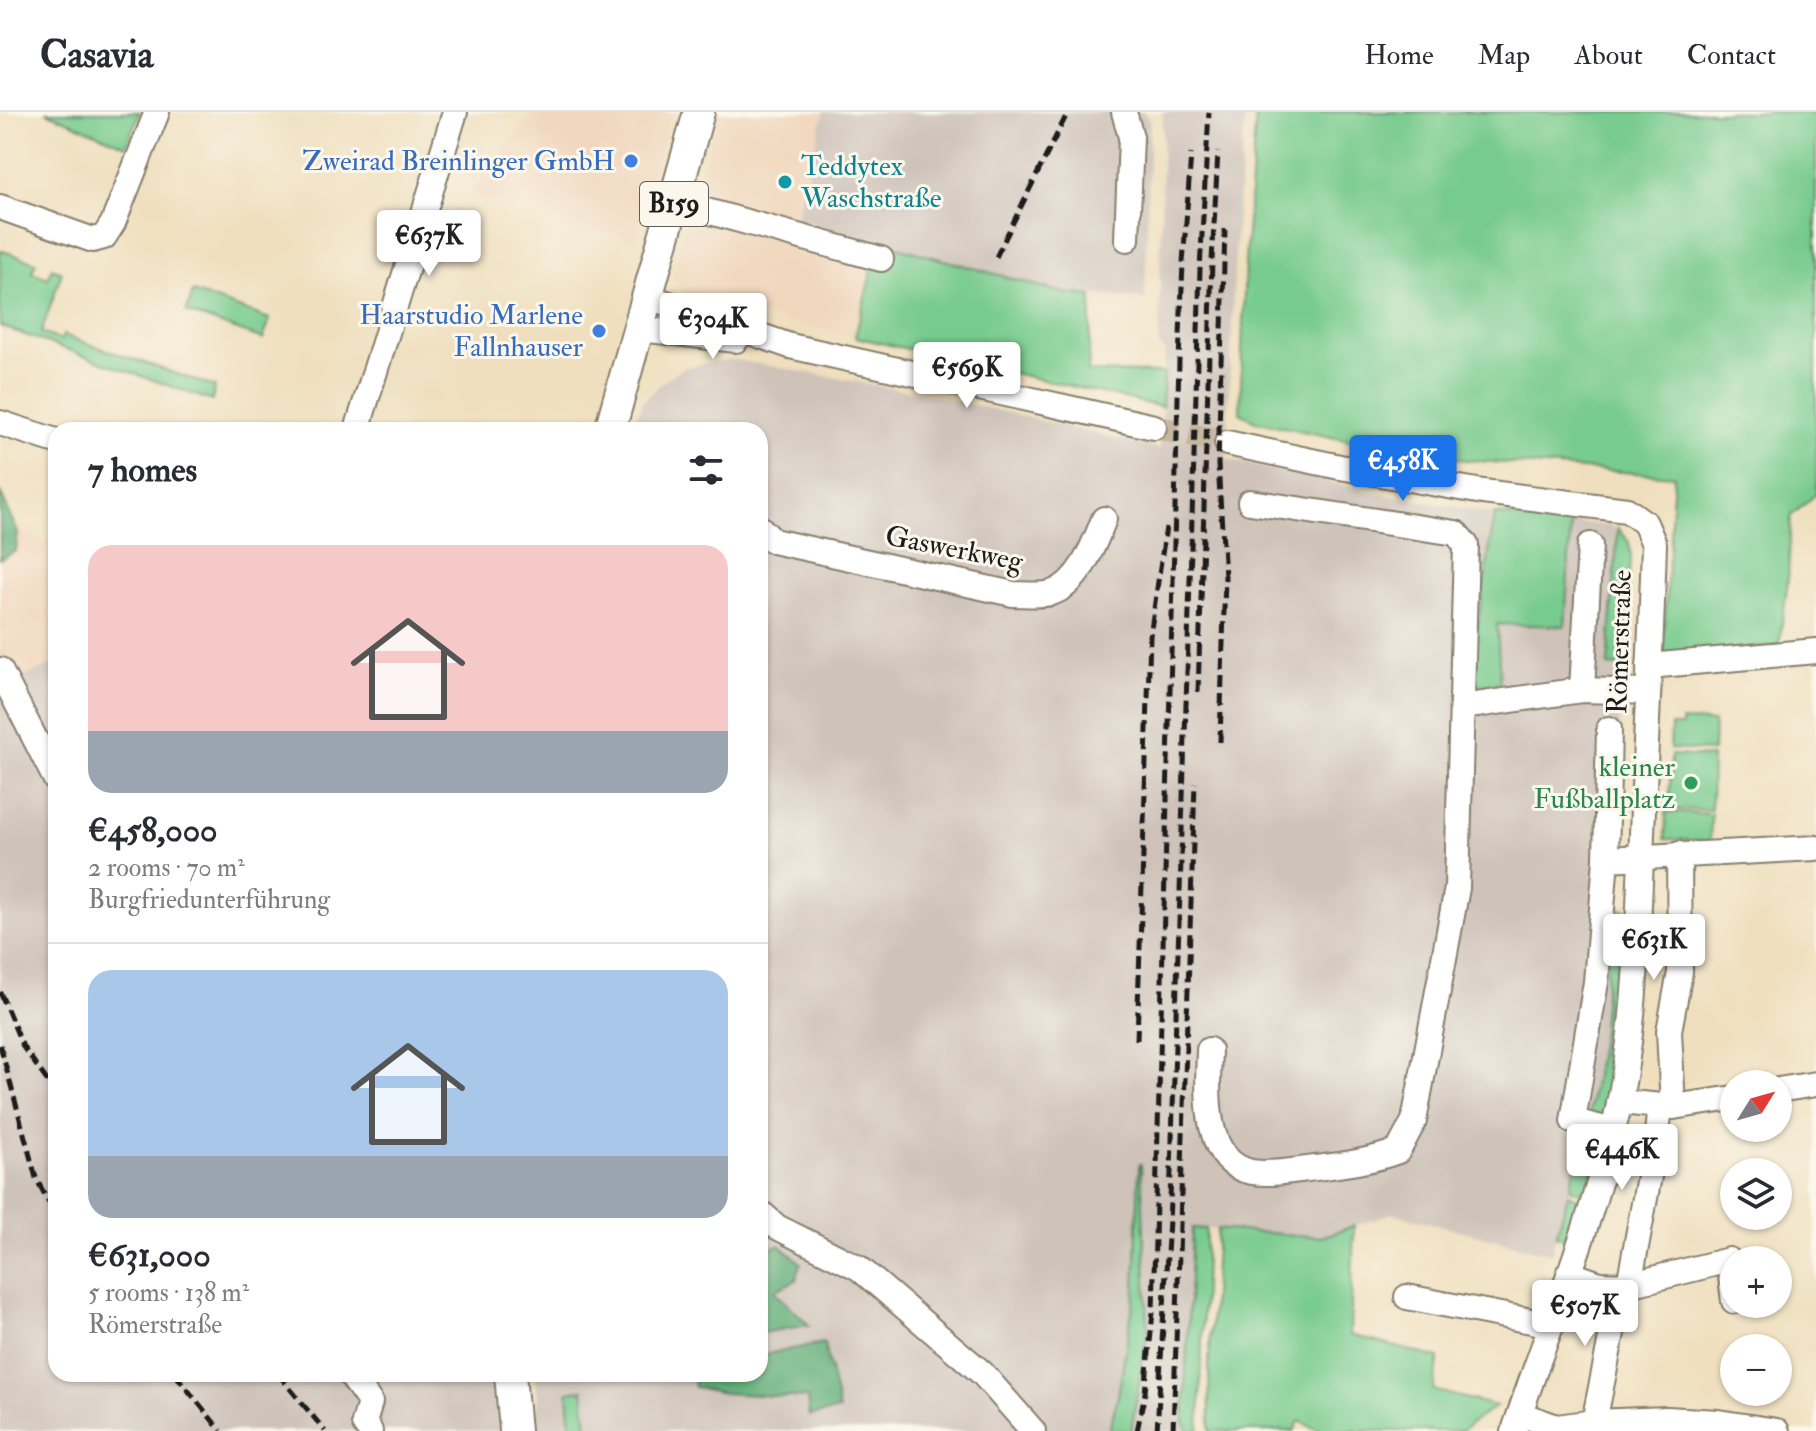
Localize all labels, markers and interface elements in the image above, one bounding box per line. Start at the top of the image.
text: Casavia [40,31,153,79]
text: Home [1364,38,1434,73]
text: Map [1478,38,1530,73]
text: About [1574,38,1643,73]
text: Contact [1687,38,1776,73]
place label: Zweirad Breinlinger GmbH [302,144,615,179]
place label: Teddytex Waschstraße [800,149,942,216]
marker: Zweirad Breinlinger GmbH [622,152,640,170]
marker: Teddytex Waschstraße [776,173,794,191]
road number: B159 [640,182,708,226]
pin: €637K [373,210,485,278]
text: €637K [395,220,463,252]
pin: €304K [657,293,769,361]
place label: Haarstudio Marlene Fallnhauser [359,298,584,365]
text: €304K [678,303,748,335]
marker: Haarstudio Marlene Fallnhauser [590,322,608,340]
pin: €569K [911,342,1023,410]
text: €569K [931,352,1003,384]
pin: €458K [1347,435,1459,503]
text: €458K [1367,445,1439,477]
icon: filters [684,448,728,492]
text: 7 homes [88,449,197,492]
street label: Gaswerkweg [882,519,1027,580]
street label: Römerstraße [1600,569,1640,715]
icon: home [336,597,480,741]
place label: kleiner Fußballplatz [1534,750,1676,817]
marker: kleiner Fußballplatz [1682,774,1700,792]
text: €458,000 [88,809,218,852]
text: 2 rooms · 70 m² [88,852,245,884]
text: Burgfriedunterführung [88,884,330,916]
pin: €631K [1598,914,1710,982]
text: €631K [1621,924,1687,956]
icon: home [336,1022,480,1166]
north arrow [1720,1070,1792,1142]
map controls [1720,1070,1792,1406]
pin: €446K [1566,1124,1678,1192]
text: €446K [1585,1134,1659,1166]
button: layers [1720,1158,1792,1230]
text: €631,000 [88,1234,211,1277]
button: + [1720,1246,1792,1318]
text: 5 rooms · 138 m² [88,1277,249,1309]
pin: €507K [1529,1280,1641,1348]
text: €507K [1550,1290,1620,1322]
text: Römerstraße [88,1309,222,1341]
button: − [1720,1334,1792,1406]

